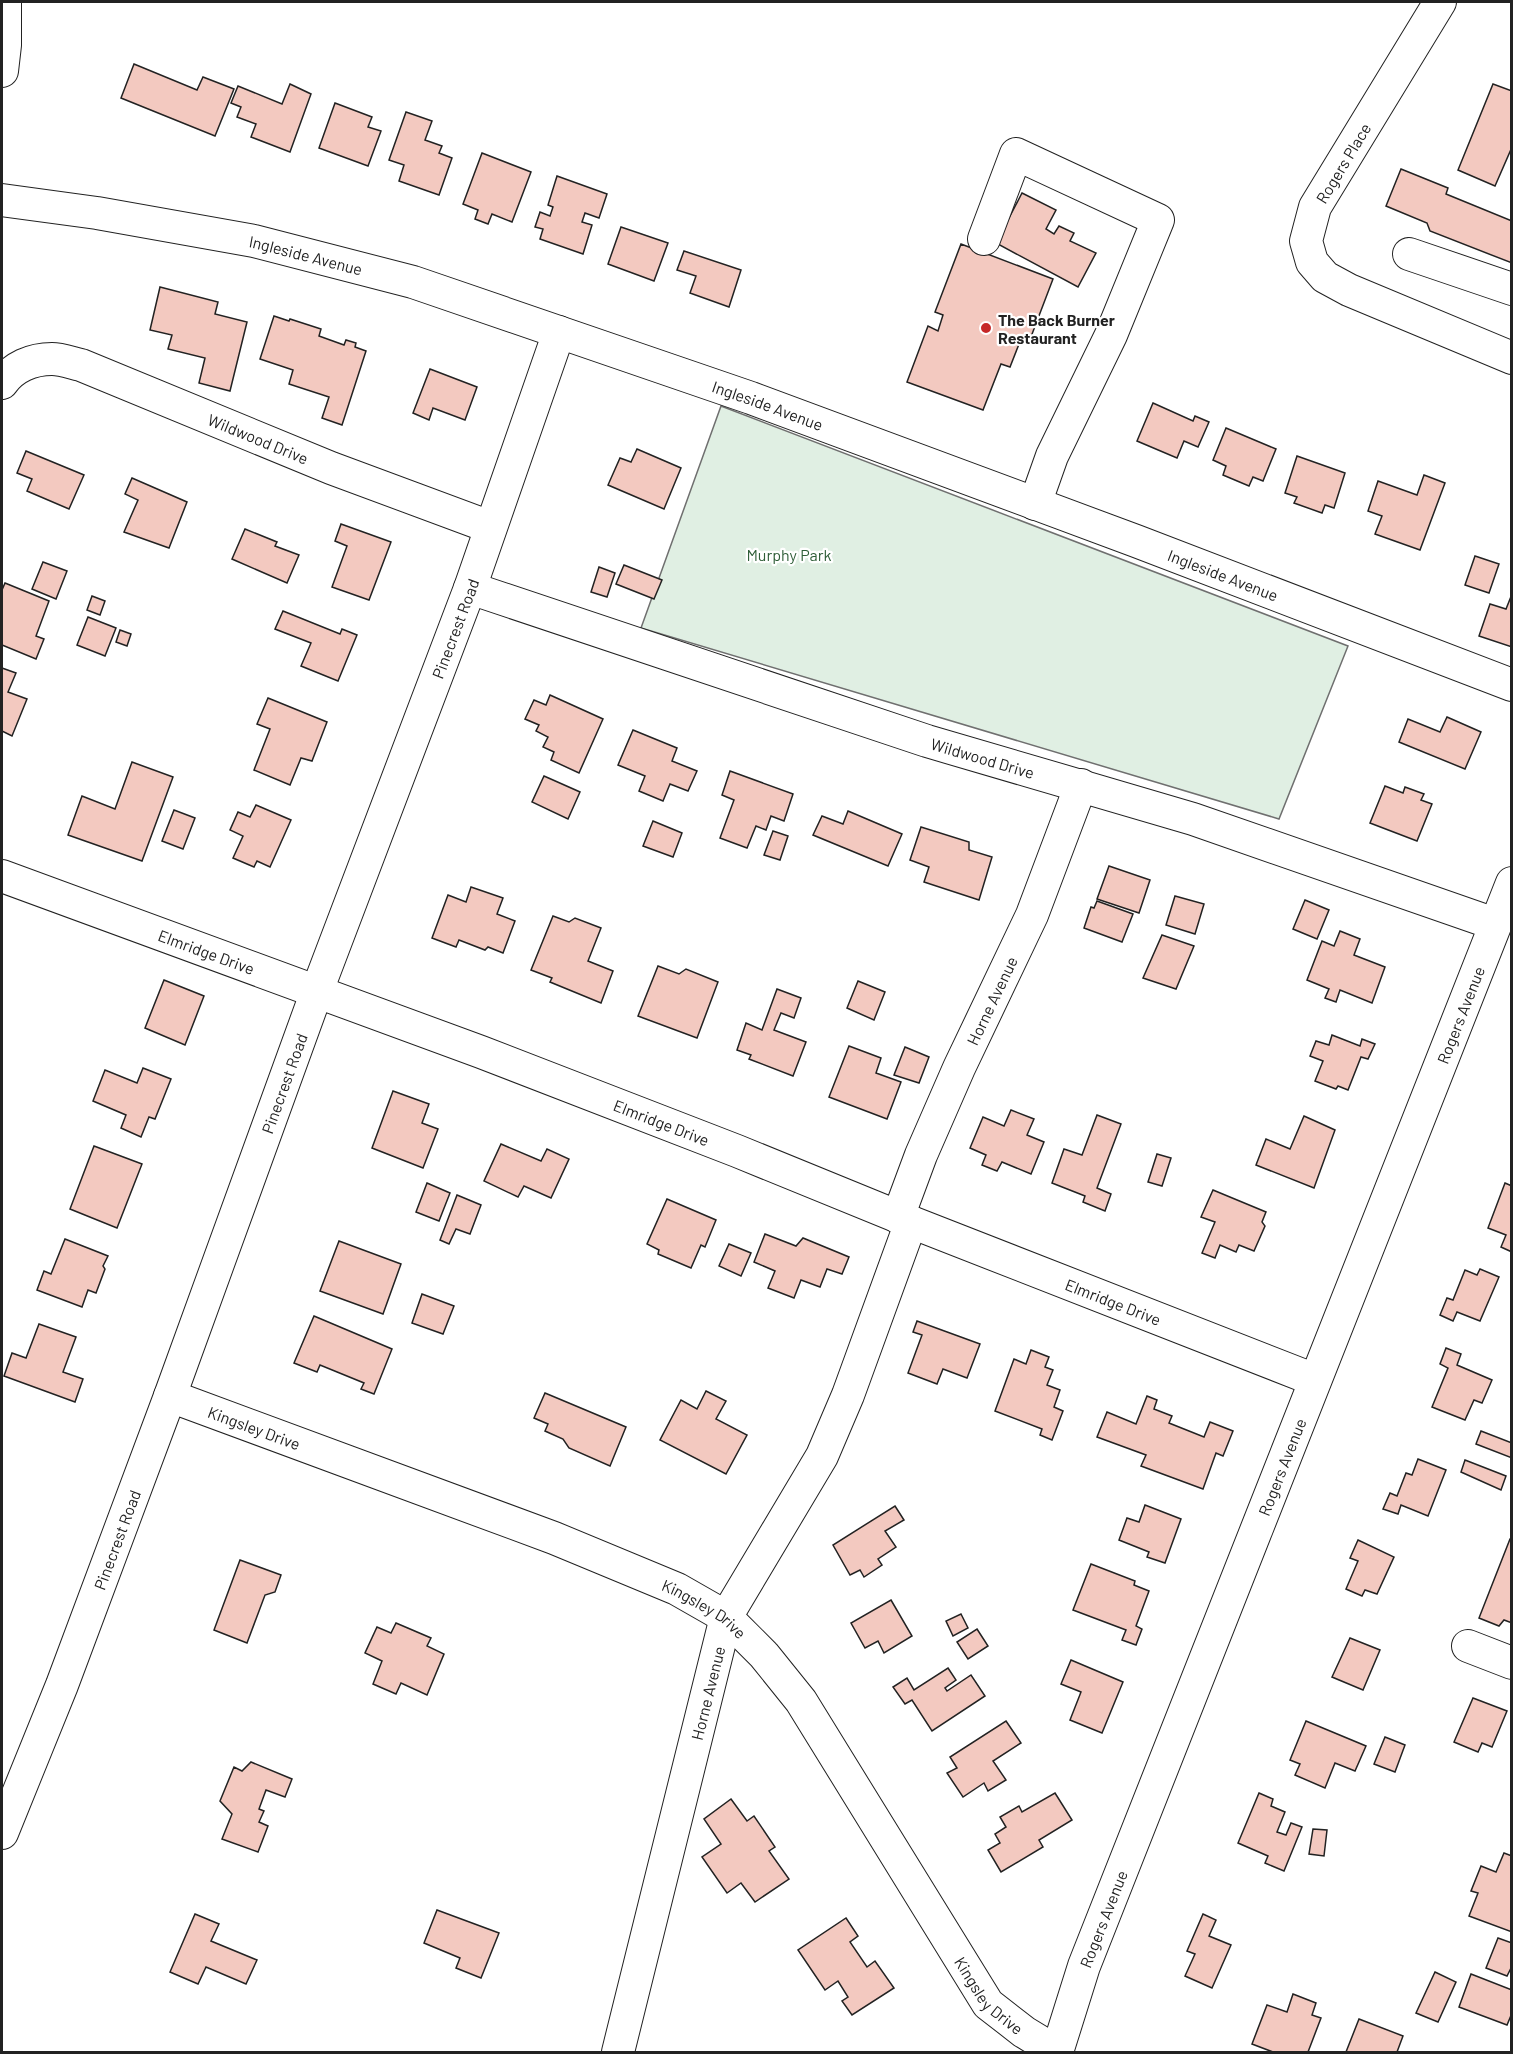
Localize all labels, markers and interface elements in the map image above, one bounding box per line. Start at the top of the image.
street label: Rogers Place [1312,119,1374,207]
street label: Ingleside Avenue [248,231,365,278]
place label: The Back Burner Restaurant [998,310,1115,347]
marker: The Back Burner Restaurant [979,321,993,335]
street label: Ingleside Avenue [710,376,826,433]
street label: Wildwood Drive [205,409,311,467]
park label: Murphy Park [746,545,832,564]
street label: Ingleside Avenue [1165,545,1281,604]
street label: Pinecrest Road [427,576,482,681]
street label: Wildwood Drive [929,733,1037,782]
street label: Elmridge Drive [156,925,257,978]
street label: Horne Avenue [962,953,1021,1048]
street label: Rogers Avenue [1432,963,1488,1066]
street label: Pinecrest Road [257,1030,310,1136]
street label: Elmridge Drive [611,1095,712,1149]
street label: Elmridge Drive [1063,1274,1164,1328]
street label: Kingsley Drive [206,1401,303,1453]
street label: Rogers Avenue [1254,1415,1309,1518]
street label: Pinecrest Road [89,1487,144,1592]
street label: Kingsley Drive [659,1574,751,1642]
street label: Horne Avenue [686,1644,728,1742]
street label: Rogers Avenue [1075,1867,1130,1970]
street label: Kingsley Drive [951,1953,1027,2038]

